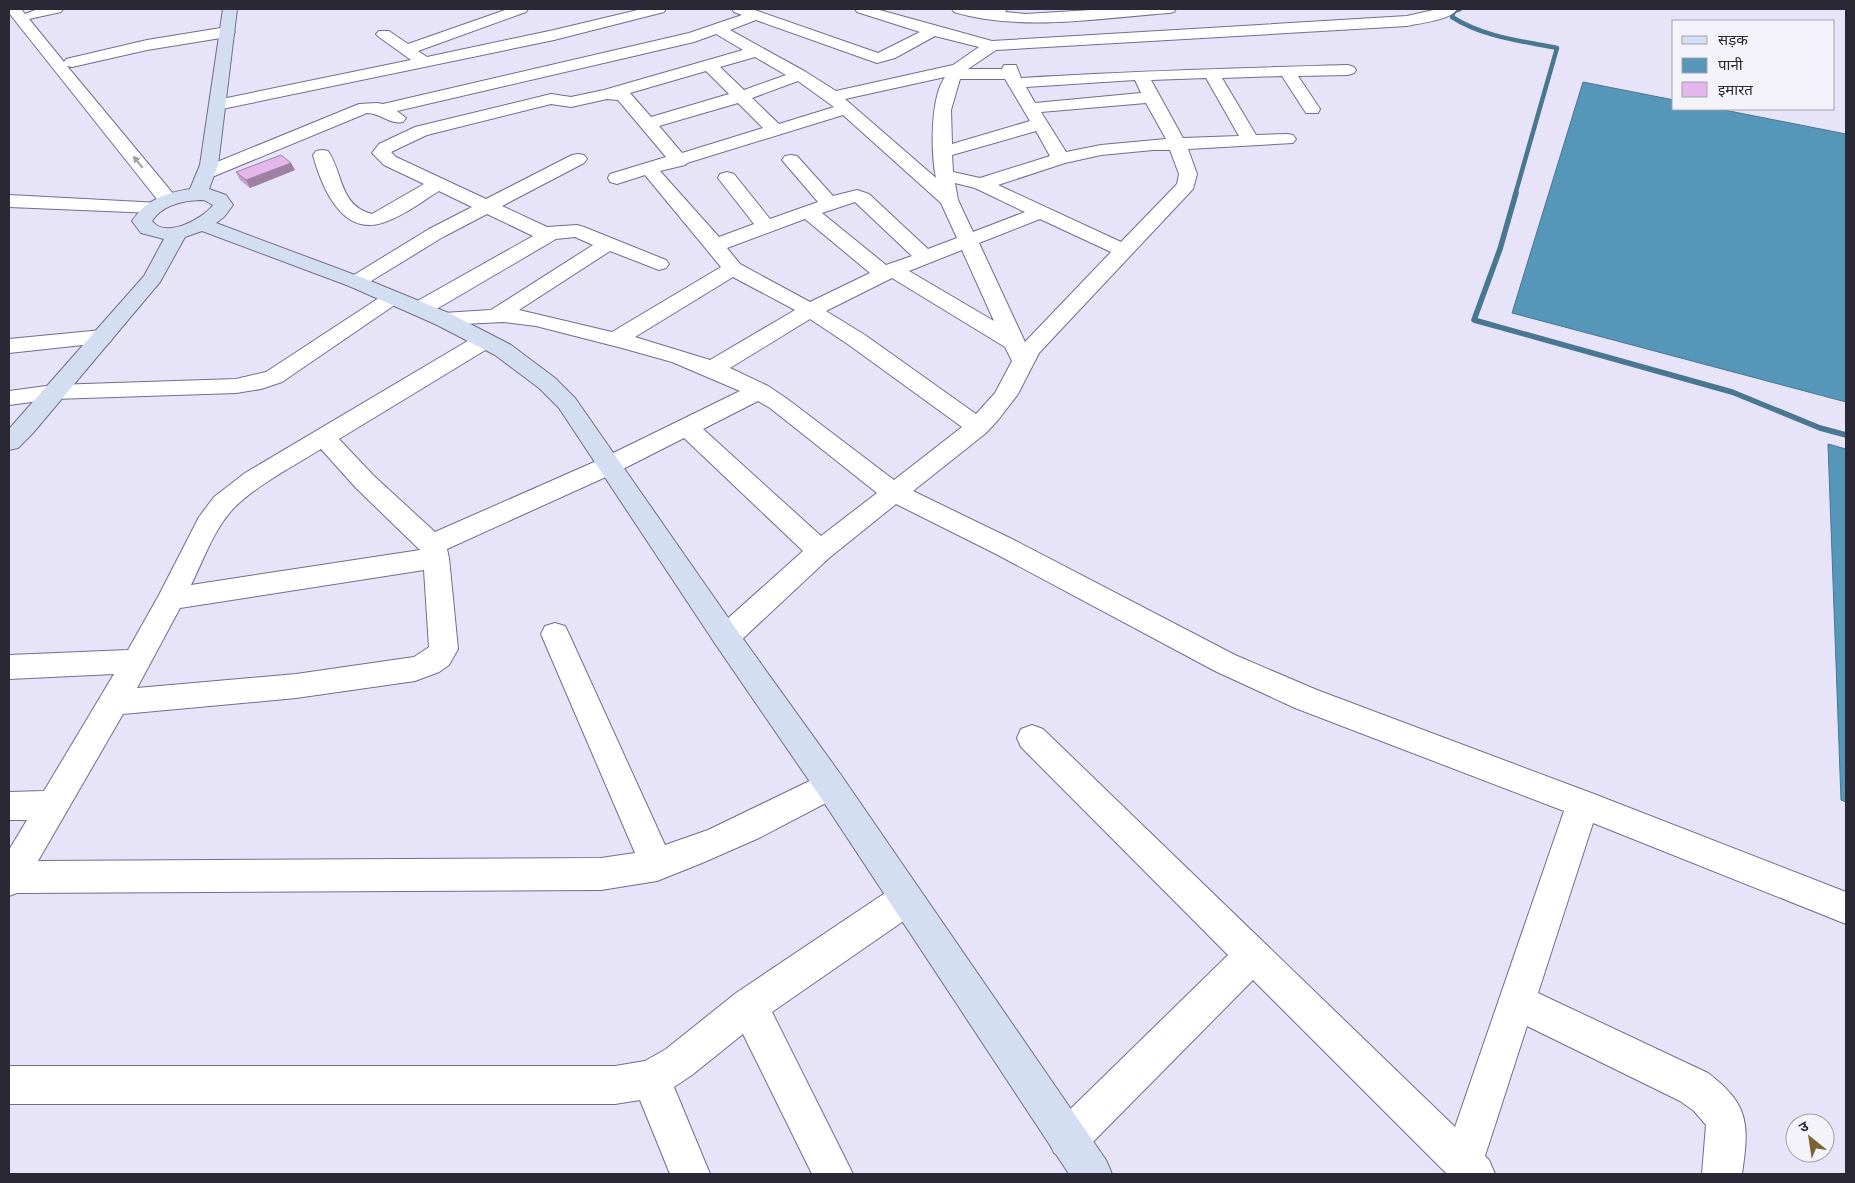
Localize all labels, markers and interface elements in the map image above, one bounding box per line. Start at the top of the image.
legend [1672,20,1835,110]
text: सड़क [1718,31,1748,49]
text: पानी [1718,56,1744,74]
text: इमारत [1718,81,1753,99]
one-way arrow [132,155,143,168]
north arrow [1785,1113,1835,1163]
text: उ [1796,1117,1812,1137]

